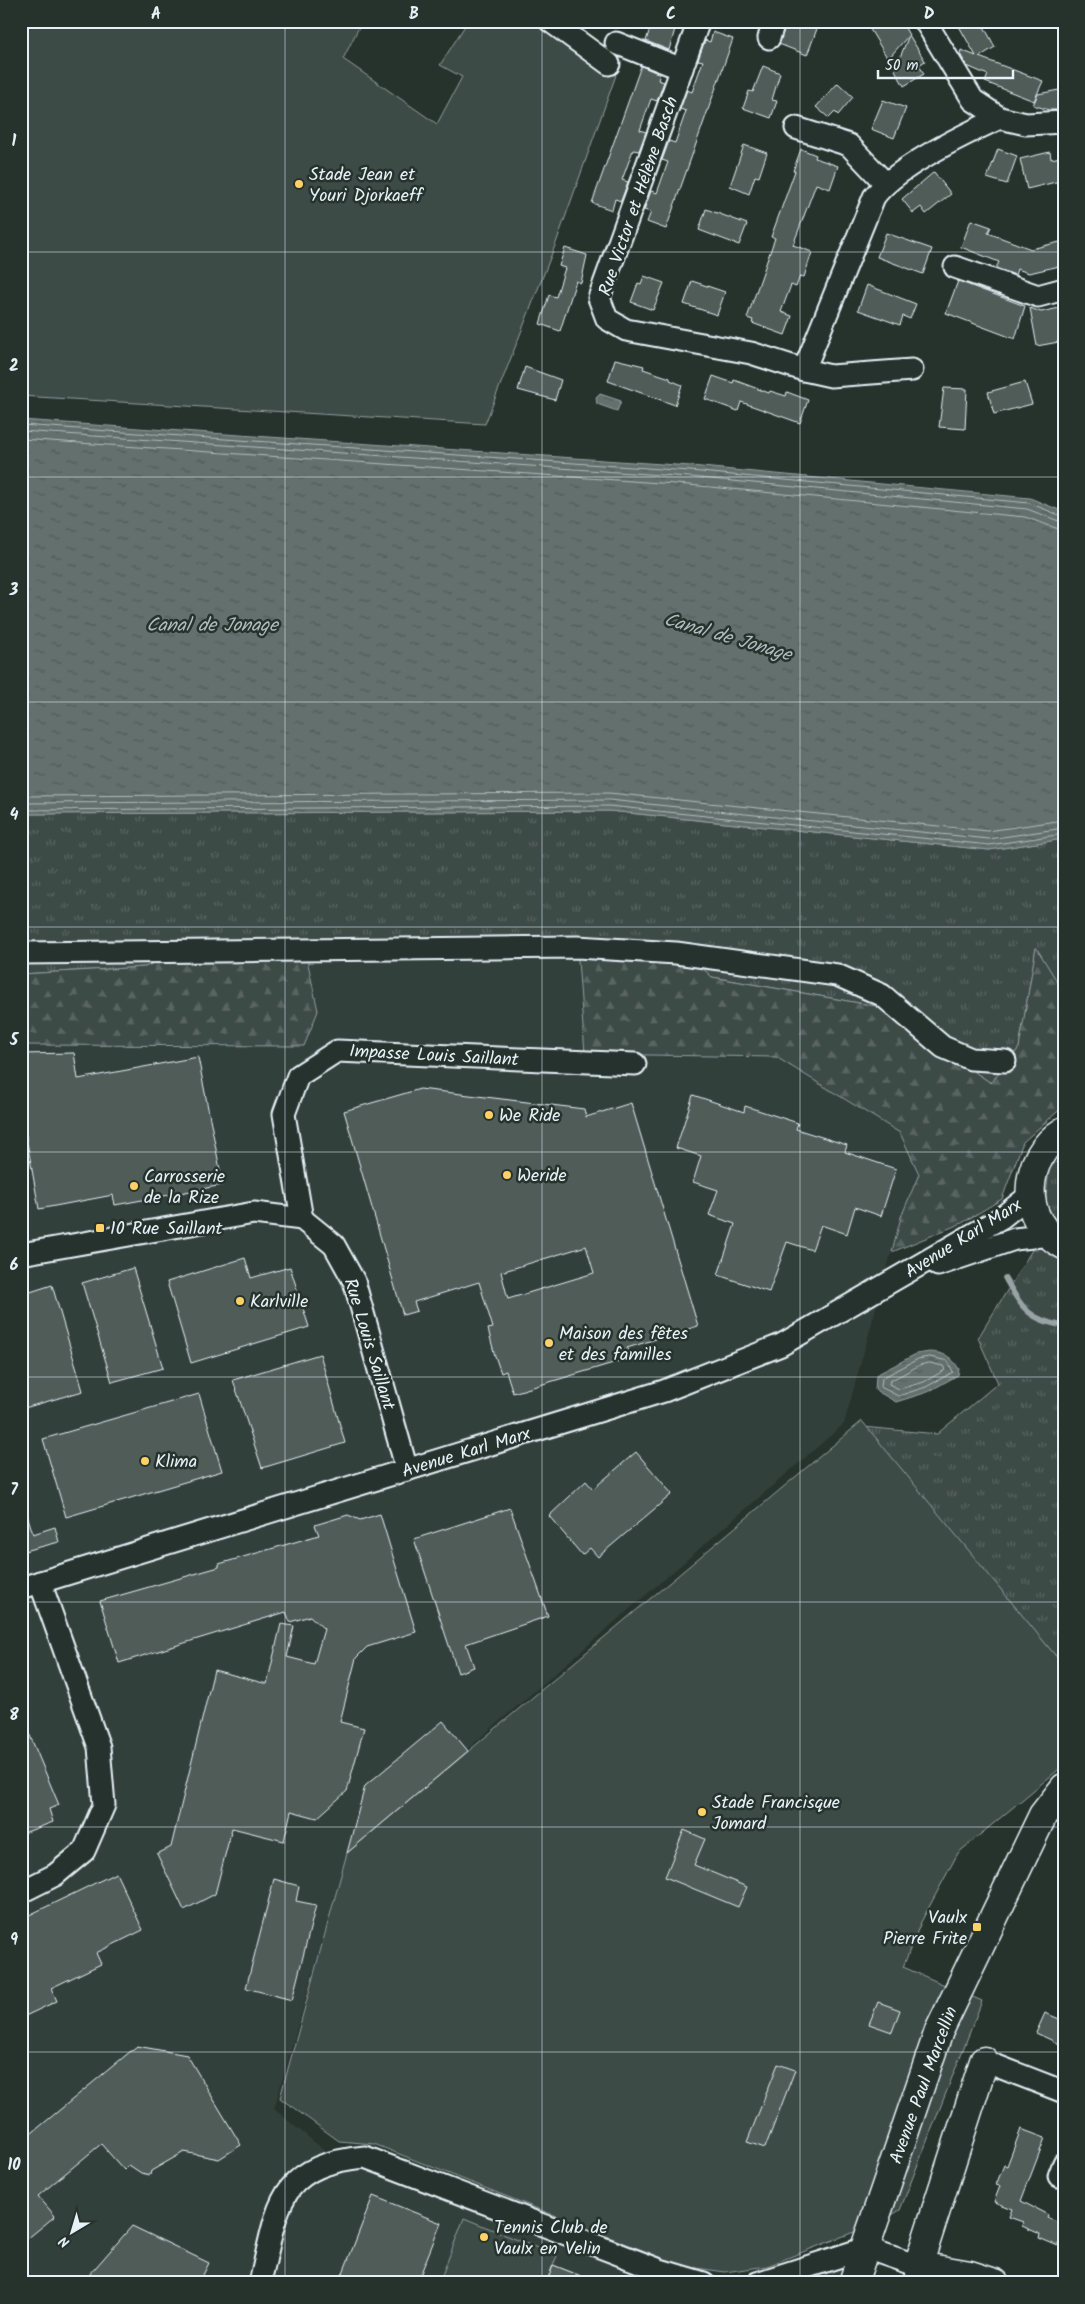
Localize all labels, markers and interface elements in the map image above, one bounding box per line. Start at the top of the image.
text: A [151,2,161,27]
text: B [409,2,419,27]
text: C [666,2,676,27]
text: D [924,2,935,27]
scale bar [878,48,1012,80]
text: 50 m [885,54,919,78]
street label: Rue Victor et Hélène Basch [592,93,687,300]
text: 1 [12,129,17,154]
place label: Stade Jean et Youri Djorkaeff [309,161,425,211]
marker: Stade Jean et Youri Djorkaeff [293,178,305,190]
text: 2 [9,354,19,379]
text: 3 [9,578,19,603]
water label: Canal de Jonage [660,605,797,671]
water label: Canal de Jonage [146,611,280,641]
text: 4 [10,803,19,828]
text: 5 [9,1028,20,1053]
street label: Impasse Louis Saillant [349,1038,520,1075]
place label: We Ride [499,1102,560,1131]
marker: We Ride [483,1109,495,1121]
place label: Weride [517,1162,567,1191]
place label: Carrosserie de la Rize [144,1163,225,1213]
marker: Weride [501,1169,513,1181]
marker: Carrosserie de la Rize [128,1180,140,1192]
street label: Avenue Karl Marx [900,1192,1028,1287]
place label: 10 Rue Saillant [110,1215,223,1244]
marker: 10 Rue Saillant [94,1222,106,1234]
text: 6 [10,1253,19,1278]
street label: Rue Louis Saillant [335,1275,403,1415]
place label: Karlville [250,1288,308,1317]
marker: Karlville [234,1295,246,1307]
place label: Maison des fêtes et des familles [559,1320,688,1370]
marker: Maison des fêtes et des familles [543,1337,555,1349]
street label: Avenue Karl Marx [399,1420,535,1487]
place label: Klima [155,1448,197,1477]
marker: Klima [139,1455,151,1467]
text: 7 [10,1478,18,1503]
text: 8 [9,1703,19,1728]
place label: Stade Francisque Jomard [712,1789,840,1839]
marker: Stade Francisque Jomard [696,1806,708,1818]
place label: Vaulx Pierre Frite [883,1904,967,1954]
marker: Vaulx Pierre Frite [971,1921,983,1933]
text: 9 [10,1928,18,1953]
street label: Avenue Paul Marcellin [882,2003,966,2169]
text: 10 [7,2153,21,2178]
north arrow [48,2206,98,2256]
place label: Tennis Club de Vaulx en Velin [494,2214,608,2264]
text: N [54,2230,75,2253]
marker: Tennis Club de Vaulx en Velin [478,2231,490,2243]

